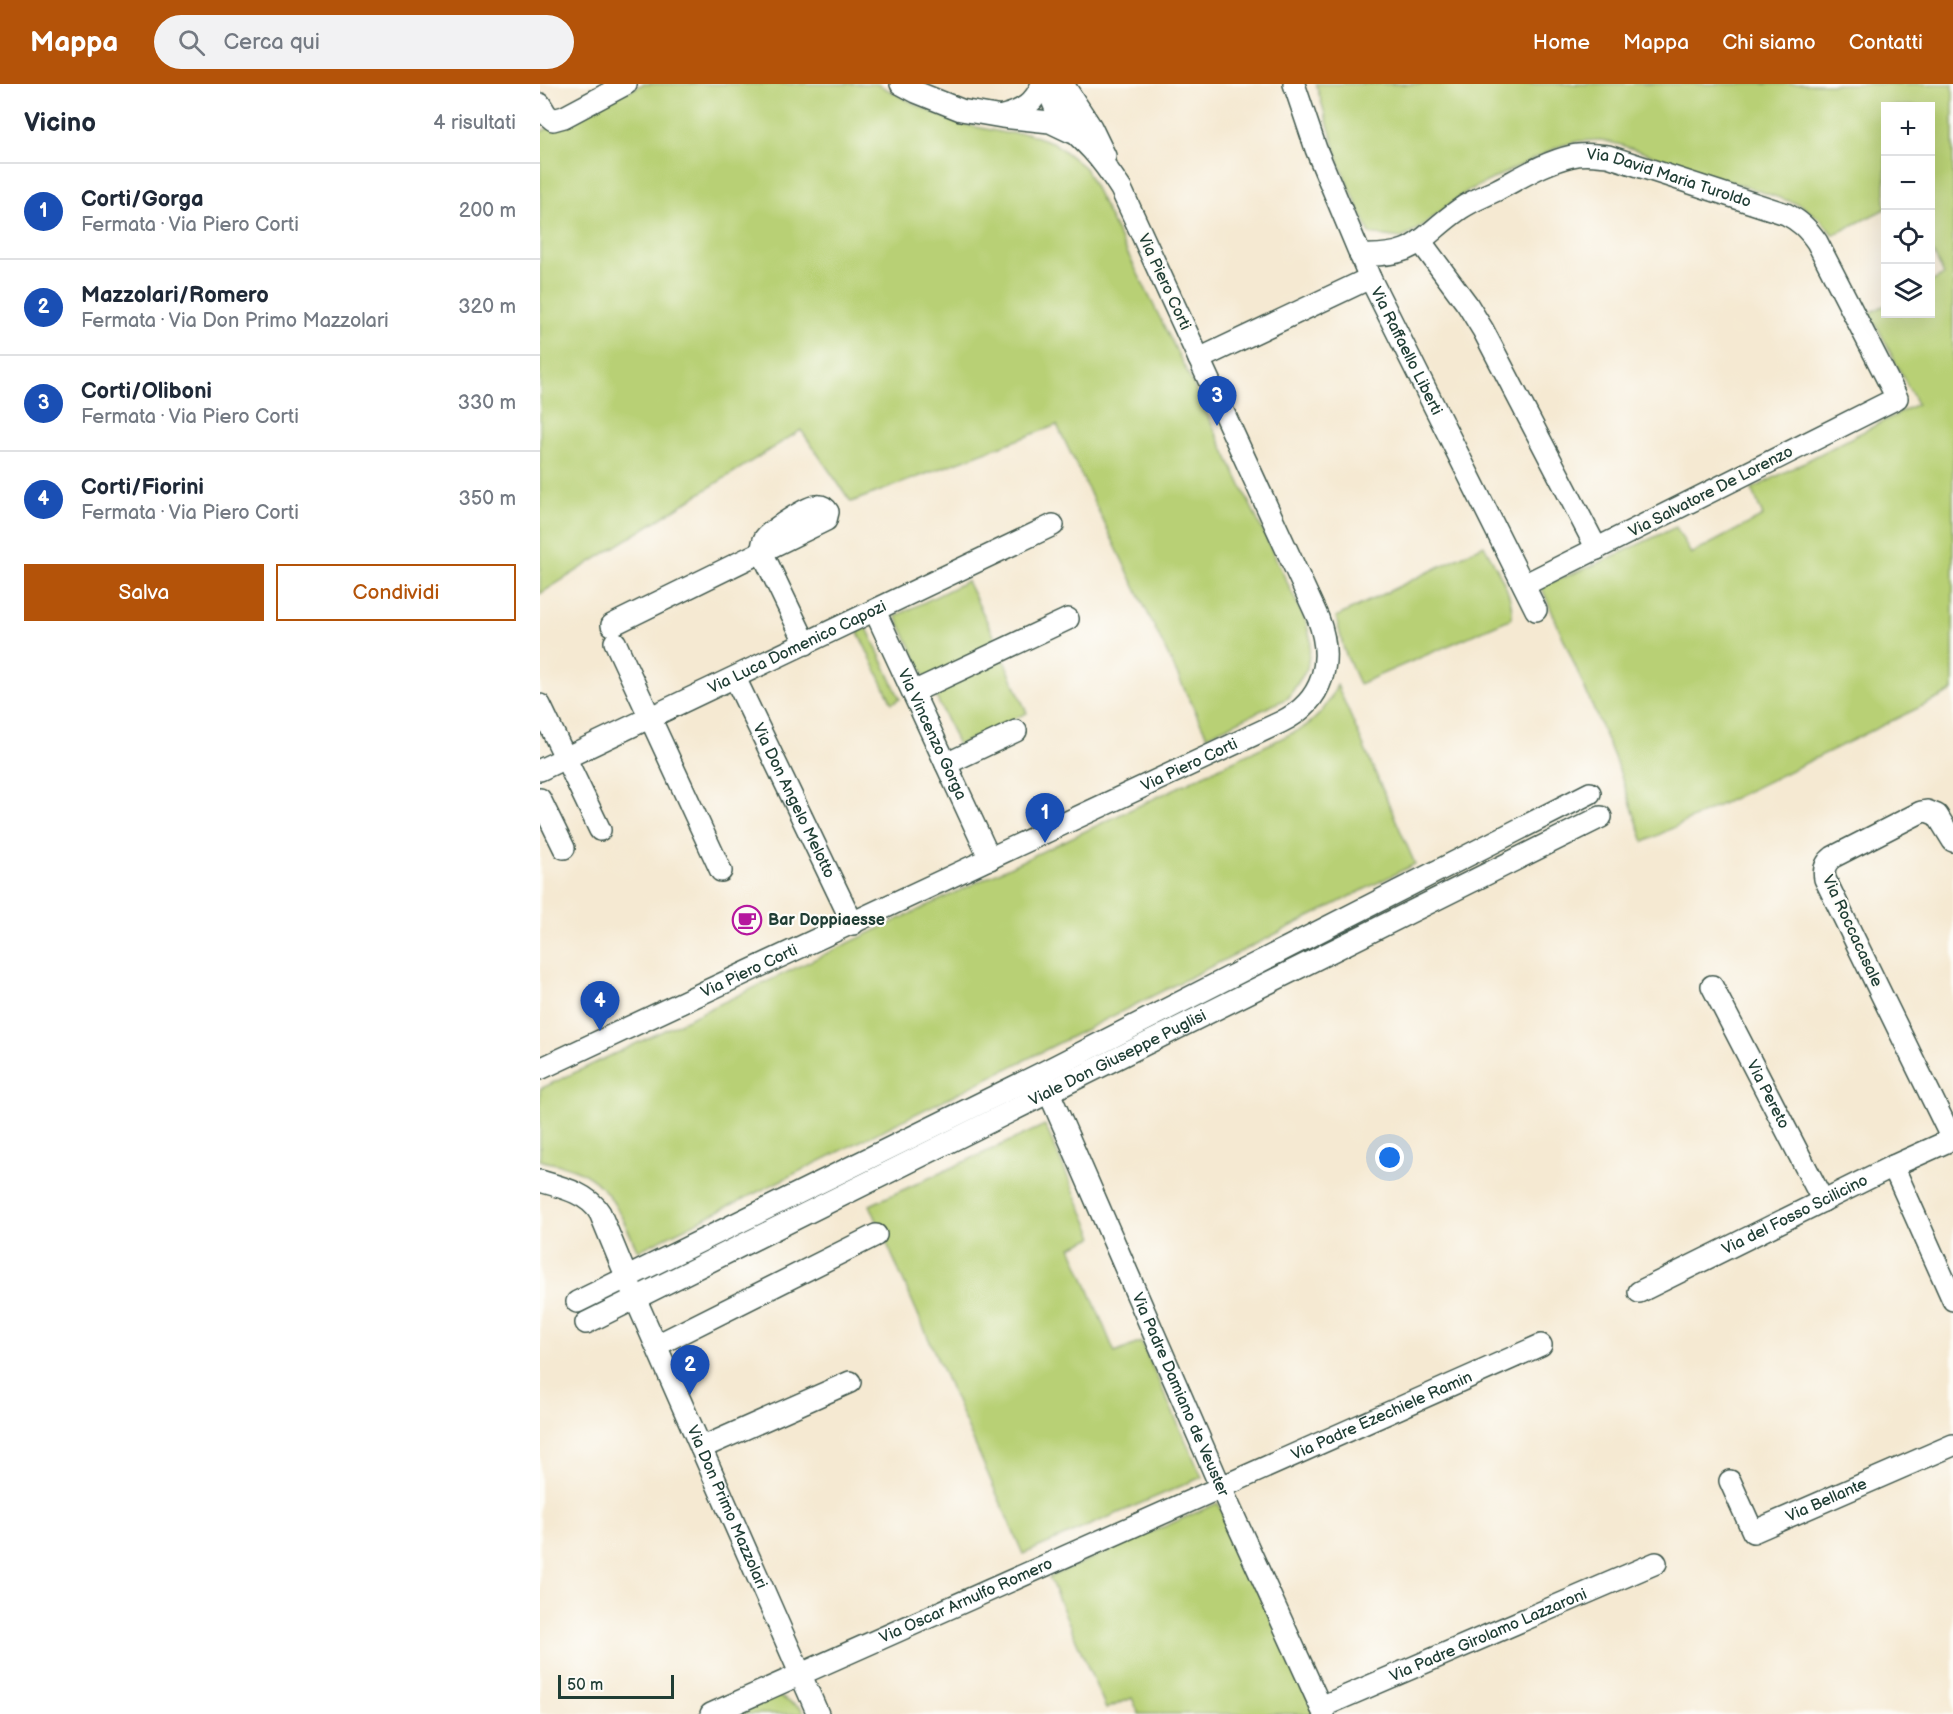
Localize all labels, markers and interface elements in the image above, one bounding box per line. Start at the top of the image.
search box [154,15,574,69]
text: Mappa [30,26,118,59]
icon: search [175,26,208,59]
text: Cerca qui [223,29,320,56]
text: Home [1533,30,1590,55]
text: Mappa [1623,30,1689,55]
text: Chi siamo [1722,30,1816,55]
text: Contatti [1849,30,1923,55]
map controls [1881,102,1935,318]
button: + [1881,102,1935,156]
text: Vicino [24,108,96,139]
text: 4 risultati [433,111,516,135]
street label: Via David Maria Turoldo [1586,145,1754,212]
button: − [1881,156,1935,210]
text: Corti/Gorga [81,186,204,213]
text: 1 [39,199,48,223]
text: 200 m [459,199,516,223]
button: locate [1881,210,1935,264]
text: Fermata · Via Piero Corti [81,213,299,237]
street label: Via Piero Corti [1133,231,1195,333]
button: layers [1881,264,1935,318]
text: Mazzolari/Romero [81,282,269,309]
street label: Via Raffaello Liberti [1367,284,1446,418]
text: 2 [38,295,49,319]
text: 320 m [458,295,516,319]
text: Fermata · Via Don Primo Mazzolari [81,309,389,333]
pin: 3 [1198,376,1236,426]
text: Corti/Oliboni [81,378,212,405]
text: 3 [38,391,49,415]
text: 330 m [458,391,516,415]
text: Fermata · Via Piero Corti [81,405,299,429]
street label: Via Salvatore De Lorenzo [1626,442,1796,542]
text: Corti/Fiorini [81,474,204,501]
text: 4 [38,487,49,511]
text: 350 m [459,487,516,511]
text: Fermata · Via Piero Corti [81,501,299,525]
button: Salva [24,564,264,621]
button: Condividi [276,564,516,621]
street label: Via Luca Domenico Capozi [705,597,889,698]
street label: Via Vincenzo Gorga [894,666,971,803]
street label: Via Don Angelo Melotto [749,720,839,881]
street label: Via Piero Corti [1138,734,1241,796]
pin: 1 [1026,794,1064,843]
street label: Via Roccacasale [1818,872,1886,990]
cafe icon: Bar Doppiaesse [731,904,763,936]
place label: Bar Doppiaesse [768,911,885,930]
street label: Via Piero Corti [698,940,800,1002]
pin: 4 [580,982,620,1031]
street label: Viale Don Giuseppe Puglisi [1026,1006,1209,1110]
street label: Via Pereto [1742,1057,1793,1132]
your location [1375,1143,1404,1172]
street label: Via del Fosso Scilicino [1719,1171,1871,1259]
street label: Via Padre Damiano de Veuster [1128,1290,1233,1500]
pin: 2 [670,1346,710,1395]
street label: Via Padre Ezechiele Ramin [1288,1367,1475,1464]
street label: Via Don Primo Mazzolari [683,1422,771,1592]
street label: Via Bellante [1783,1474,1870,1526]
street label: Via Oscar Arnulfo Romero [876,1554,1055,1647]
street label: Via Padre Girolamo Lazzaroni [1387,1584,1590,1686]
scale bar [558,1672,674,1700]
text: 50 m [567,1676,603,1695]

